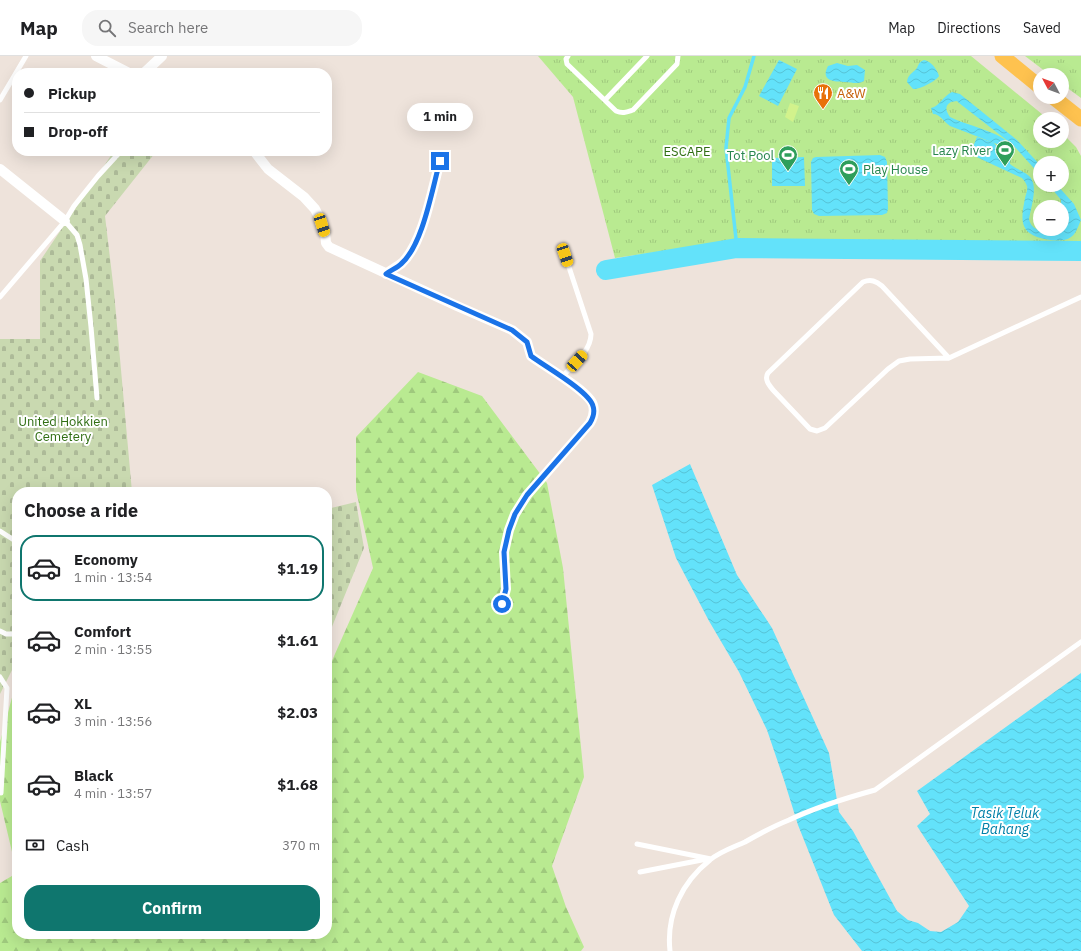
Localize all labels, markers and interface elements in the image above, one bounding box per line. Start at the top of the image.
search box [82,10,362,46]
text: Map [20,16,58,40]
icon: search [96,17,118,39]
text: Search here [128,18,208,37]
text: Map [888,19,915,37]
text: Directions [937,19,1001,37]
text: Saved [1023,19,1061,37]
north arrow [1033,68,1069,104]
map controls [1033,68,1069,236]
restaurant icon: A&W [812,82,834,110]
text: Pickup [48,84,96,103]
place label: A&W [837,85,866,102]
callout: 1 min [407,103,473,131]
text: 1 min [423,108,457,125]
button: layers [1033,112,1069,148]
text: Drop-off [48,122,108,141]
sports icon: Lazy River [994,139,1016,167]
place label: Lazy River [932,142,991,159]
park label: ESCAPE [664,143,711,160]
sports icon: Tot Pool [777,144,799,172]
place label: Tot Pool [727,147,774,164]
route end [431,152,449,170]
button: + [1033,156,1069,192]
sports icon: Play House [838,158,860,186]
place label: Play House [863,161,928,178]
button: − [1033,200,1069,236]
car [313,212,331,238]
car [555,242,575,268]
car [565,348,589,374]
park label: United Hokkien Cemetery [18,413,108,445]
text: Choose a ride [24,499,138,522]
icon: car [26,550,62,586]
text: Economy [74,550,138,569]
text: $1.19 [277,559,318,578]
text: 1 min · 13:54 [74,569,152,586]
route start [493,595,511,613]
icon: car [26,622,62,658]
text: Comfort [74,622,131,641]
text: $1.61 [277,631,318,650]
text: 2 min · 13:55 [74,641,152,658]
icon: car [26,694,62,730]
text: XL [74,694,92,713]
text: $2.03 [277,703,318,722]
text: 3 min · 13:56 [74,713,152,730]
icon: car [26,766,62,802]
text: Black [74,766,114,785]
text: $1.68 [277,775,318,794]
text: 4 min · 13:57 [74,785,152,802]
water label: Tasik Teluk Bahang [971,804,1040,838]
icon: cash [24,834,46,856]
text: Cash [56,836,89,855]
text: 370 m [282,837,320,854]
button: Confirm [24,885,320,931]

